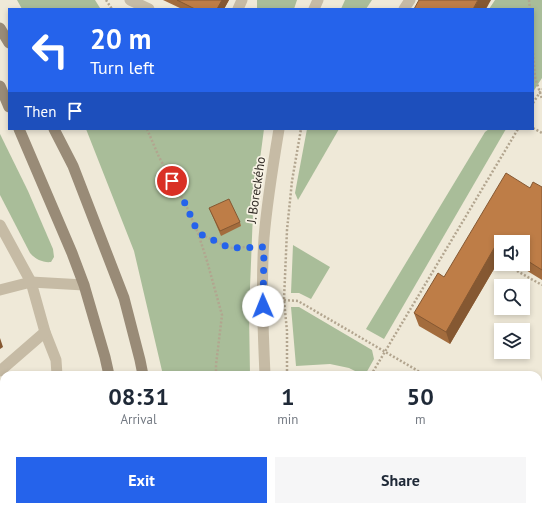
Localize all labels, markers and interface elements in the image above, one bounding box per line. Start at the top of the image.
text: 20 m [90,20,151,57]
icon: left [24,24,76,76]
text: Turn left [90,56,155,79]
icon: arrive [64,100,86,122]
text: Then [24,102,56,121]
street label: J. Boreckého [243,156,269,225]
pin [155,164,189,198]
icon: arrive [161,170,183,192]
map controls [494,235,530,359]
button: sound [494,235,530,271]
button: search [494,279,530,315]
position arrow [242,285,284,327]
button: layers [494,323,530,359]
text: 08:31 [108,381,169,412]
text: 1 [281,381,295,412]
text: 50 [407,381,434,412]
text: Arrival [120,411,157,428]
text: min [277,411,298,428]
text: m [415,411,425,428]
button: Exit [16,457,267,503]
button: Share [275,457,526,503]

